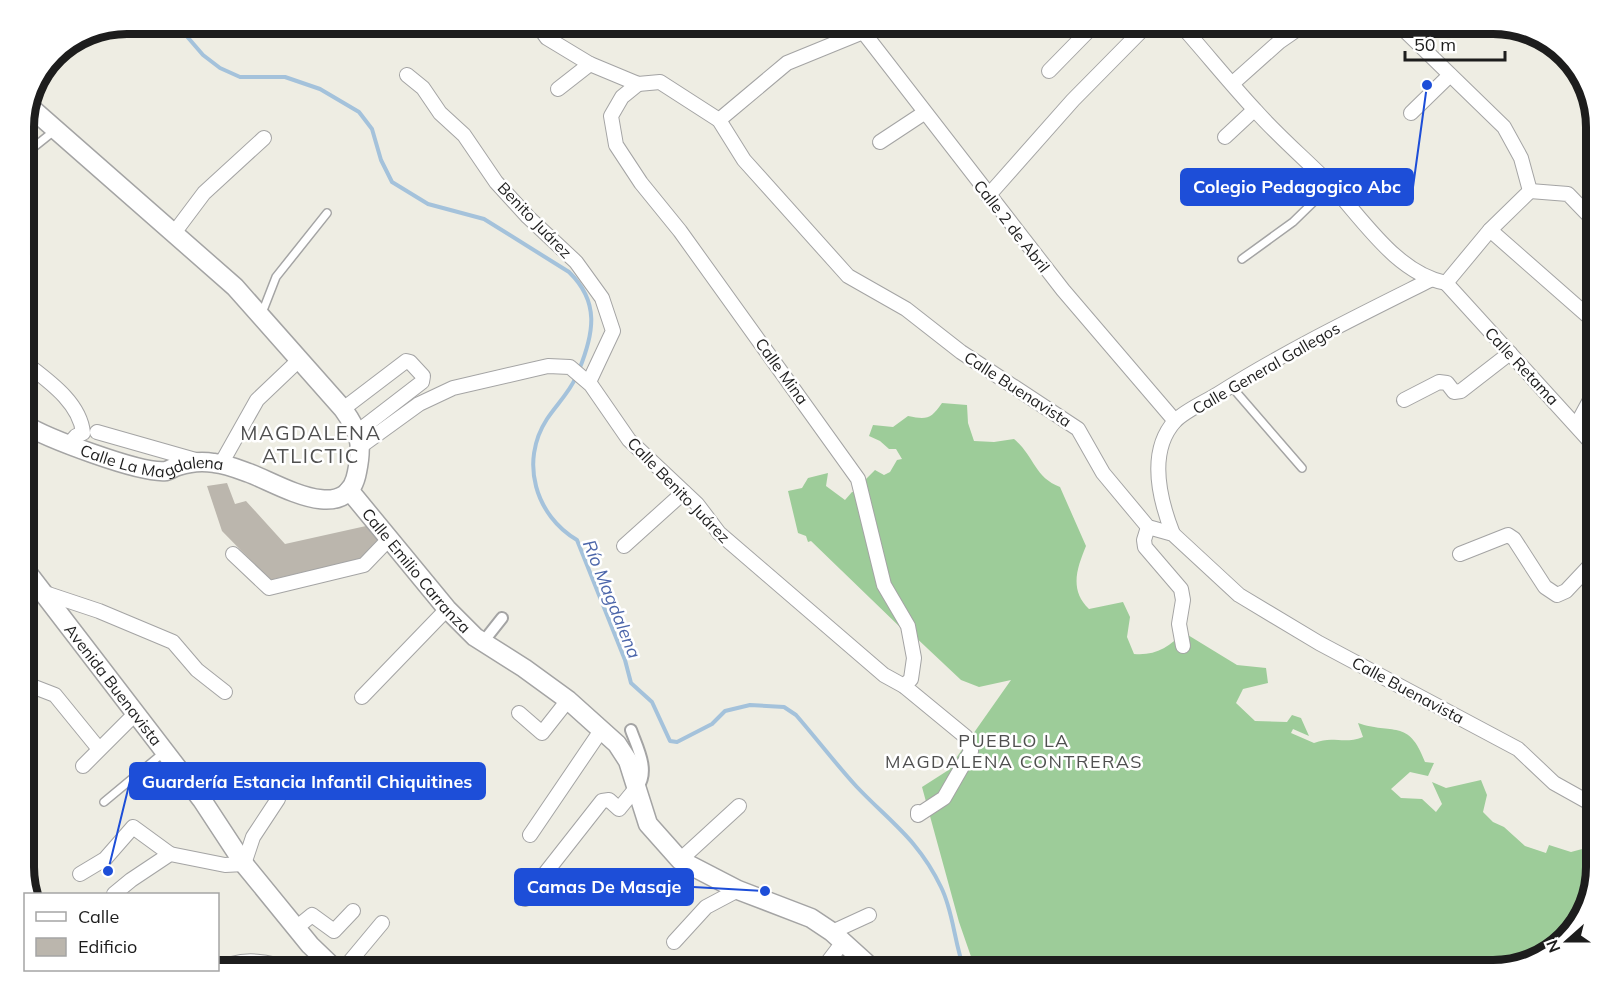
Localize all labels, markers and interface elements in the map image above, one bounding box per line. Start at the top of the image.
scale bar [1405,24,1506,62]
text: 50 m [1414,33,1456,56]
callout: Colegio Pedagogico Abc [1181,169,1413,205]
text: Colegio Pedagogico Abc [1193,175,1401,198]
street label: Calle 2 de Abril [970,176,1054,276]
street label: Benito Juárez [494,178,576,262]
street label: Calle General Gallegos [1189,318,1343,418]
street label: Calle Retama [1481,323,1563,409]
street label: Calle Mina [751,334,813,408]
street label: Calle Buenavista [961,347,1075,431]
district label: MAGDALENA ATLICTIC [240,420,382,468]
street label: Calle Benito Juárez [623,433,735,547]
street label: Calle La Magdalena [78,440,225,481]
street label: Calle Emilio Carranza [358,504,475,637]
water label: Río Magdalena [578,536,646,662]
street label: Avenida Buenavista [60,620,167,750]
street label: Calle Buenavista [1349,652,1467,728]
district label: PUEBLO LA MAGDALENA CONTRERAS [885,729,1143,773]
callout: Guardería Estancia Infantil Chiquitines [130,763,485,799]
text: Guardería Estancia Infantil Chiquitines [142,770,472,793]
callout: Camas De Masaje [515,869,693,905]
text: Camas De Masaje [527,875,681,898]
legend [24,893,219,971]
text: Calle [78,905,119,928]
north arrow [1537,911,1597,971]
text: Edificio [78,935,137,958]
text: N [1541,937,1564,956]

